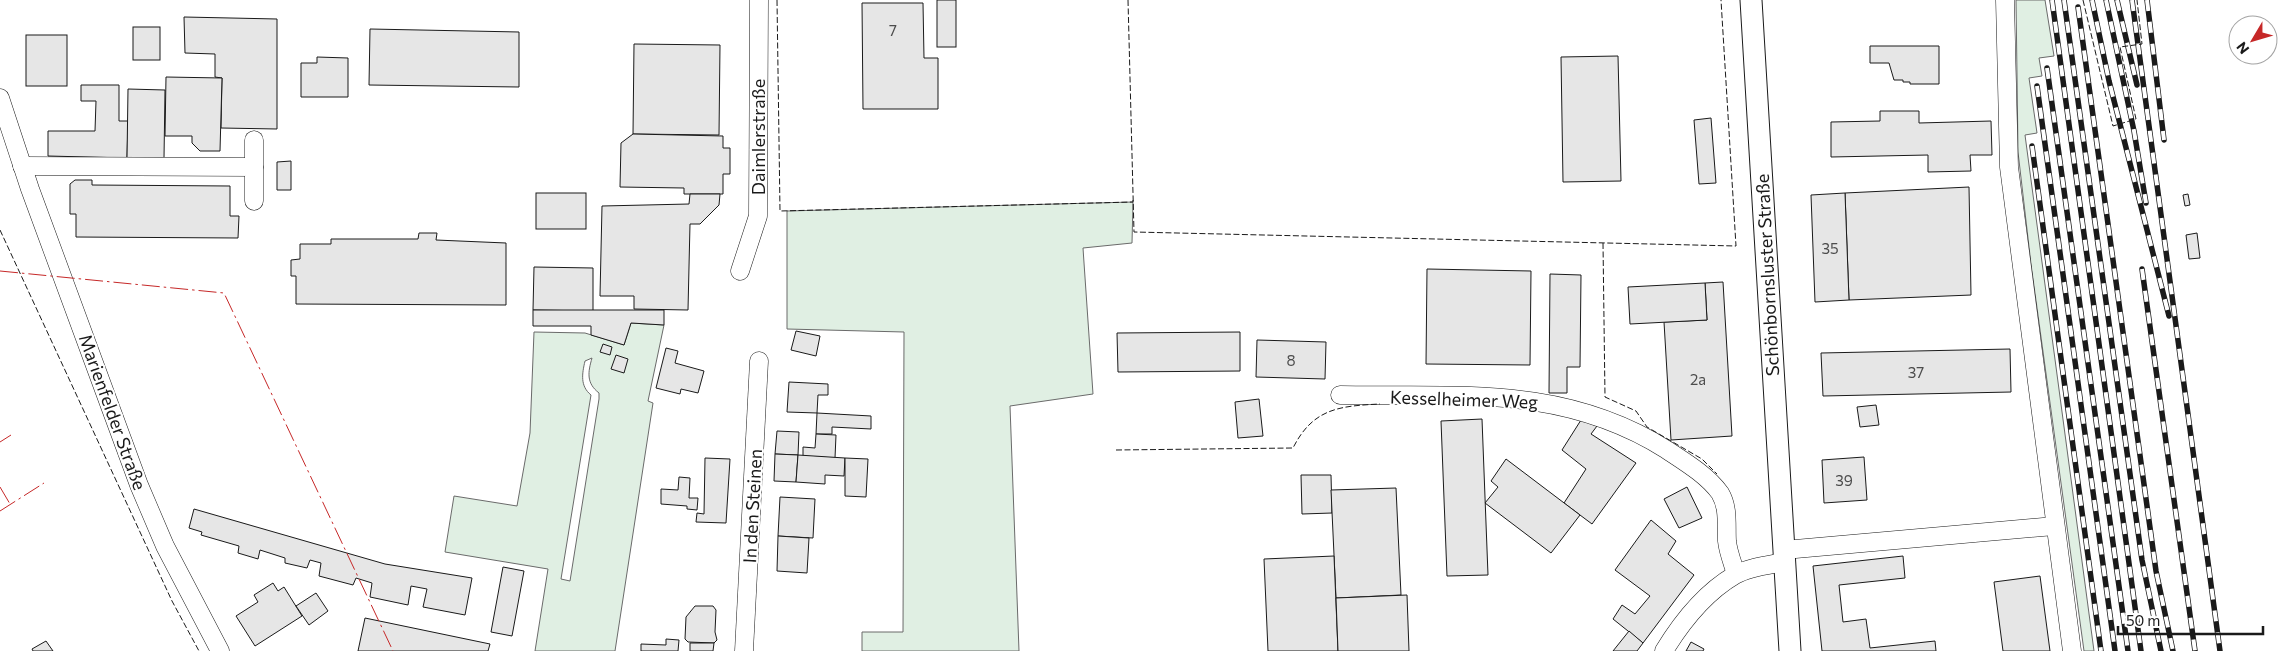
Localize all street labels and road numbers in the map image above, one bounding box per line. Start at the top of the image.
street label: Daimlerstraße [747,79,769,195]
street label: Schönbornsluster Straße [1751,173,1783,377]
street label: Marienfelder Straße [75,331,151,493]
street label: Kesselheimer Weg [1390,385,1539,413]
street label: In den Steinen [738,448,766,564]

